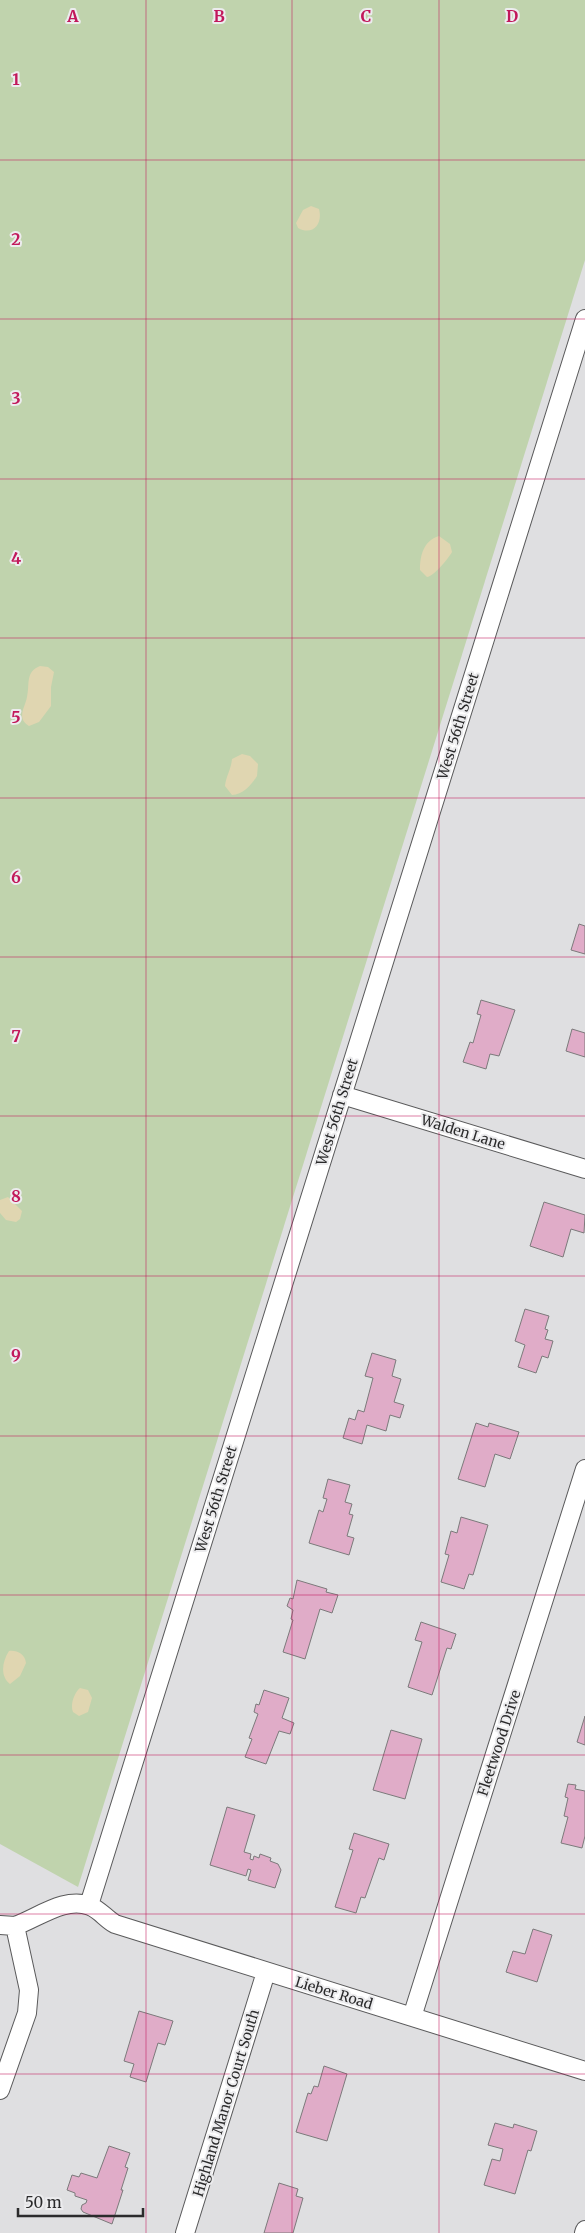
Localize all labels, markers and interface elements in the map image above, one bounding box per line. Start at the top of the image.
text: A [66,6,79,26]
text: B [213,6,225,26]
text: C [361,6,371,26]
text: D [506,6,518,26]
text: 1 [12,69,20,89]
text: 2 [11,229,21,249]
text: 3 [11,388,21,408]
text: 4 [11,548,21,568]
street label: West 56th Street [433,670,483,783]
text: 5 [11,707,21,727]
text: 6 [11,867,21,887]
text: 7 [11,1026,21,1046]
street label: West 56th Street [312,1056,362,1169]
street label: Walden Lane [418,1110,507,1153]
text: 8 [11,1186,21,1206]
text: 9 [11,1345,21,1365]
street label: West 56th Street [191,1443,241,1556]
street label: Fleetwood Drive [473,1688,525,1798]
street label: Lieber Road [293,1973,375,2013]
street label: Highland Manor Court South [189,2007,263,2199]
scale bar [18,2186,142,2218]
text: 50 m [25,2193,62,2212]

